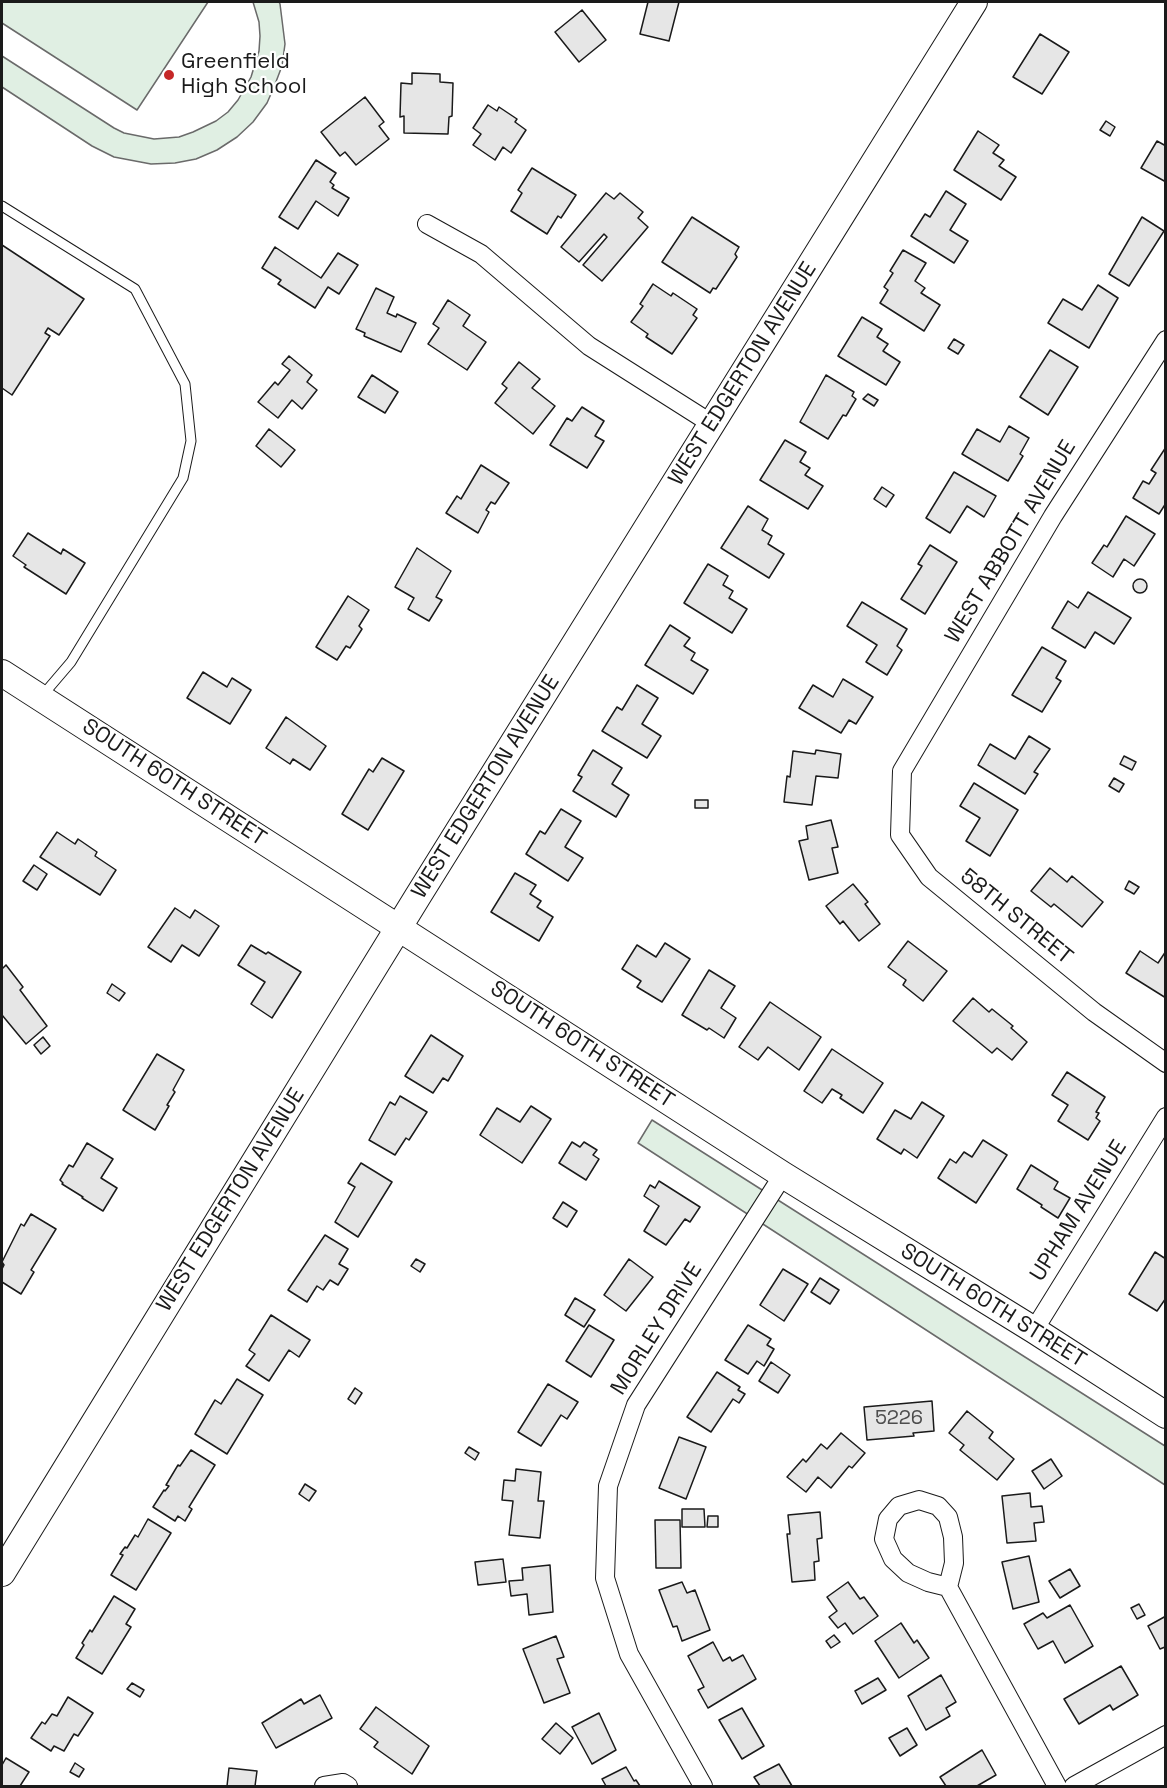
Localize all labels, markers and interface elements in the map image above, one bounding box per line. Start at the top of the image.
place label: Greenfield High School [181,49,307,100]
marker: Greenfield High School [162,68,176,82]
street label: WEST EDGERTON AVENUE [663,258,823,490]
street label: WEST ABBOTT AVENUE [940,436,1082,648]
street label: WEST EDGERTON AVENUE [406,671,566,903]
street label: SOUTH 60TH STREET [77,714,271,852]
street label: 58TH STREET [954,864,1078,970]
street label: SOUTH 60TH STREET [485,976,679,1114]
street label: WEST EDGERTON AVENUE [151,1084,311,1316]
street label: UPHAM AVENUE [1025,1136,1133,1286]
street label: SOUTH 60TH STREET [895,1238,1091,1374]
street label: MORLEY DRIVE [606,1258,708,1400]
house number: 5226 [875,1407,923,1431]

